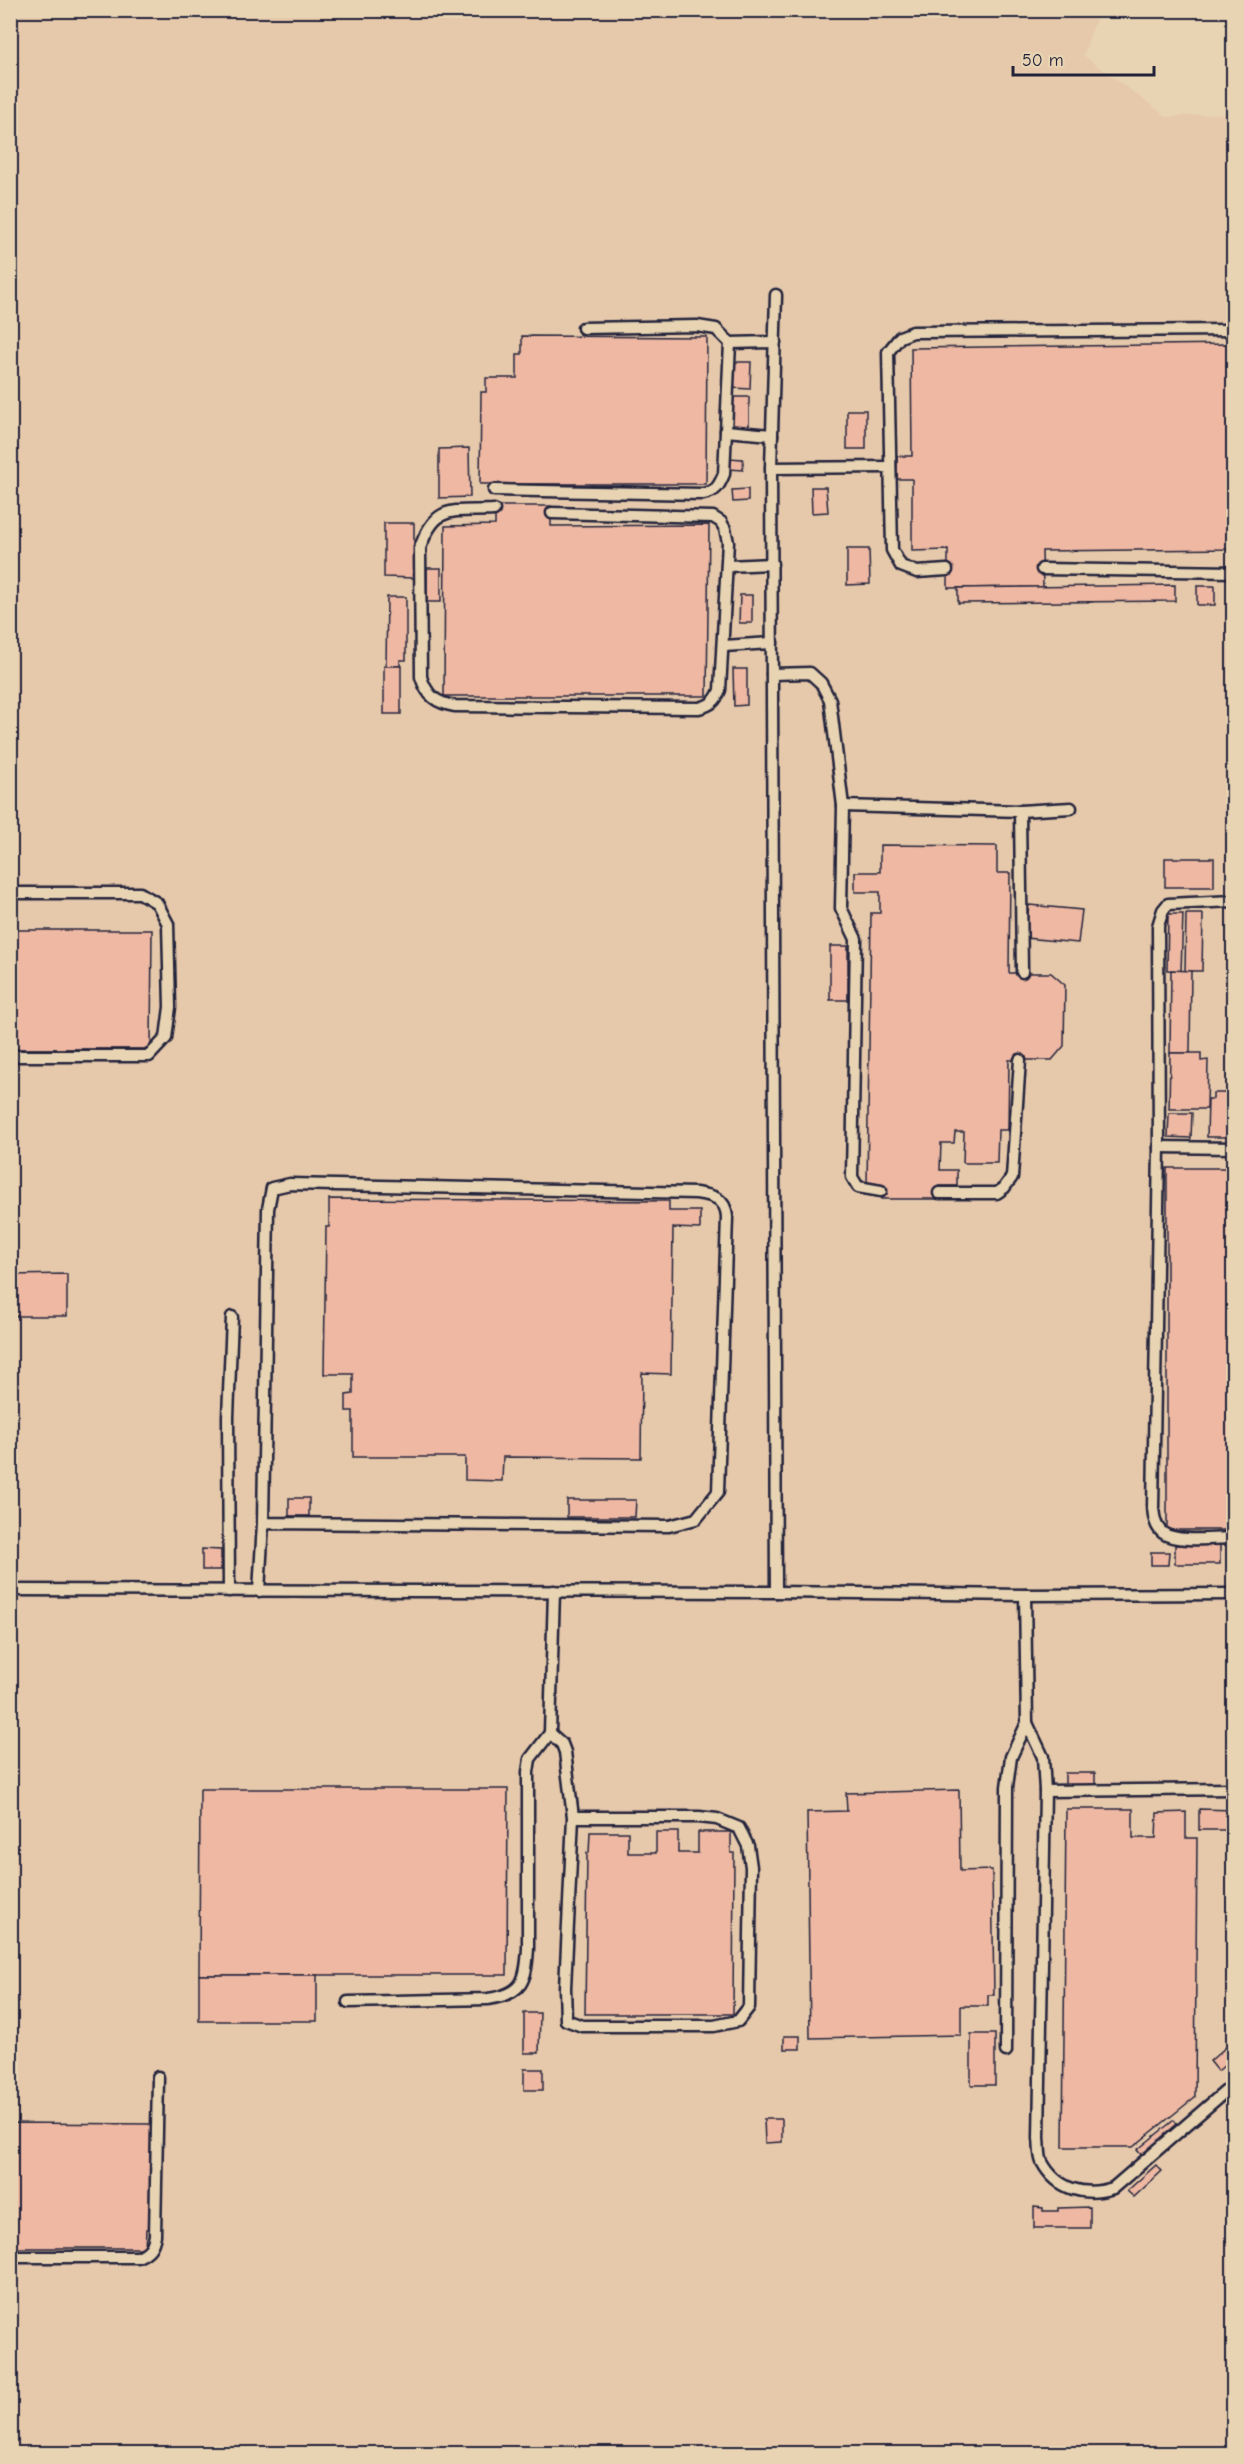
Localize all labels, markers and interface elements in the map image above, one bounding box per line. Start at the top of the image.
scale bar [1013,39,1154,77]
text: 50 m [1022,50,1064,71]

